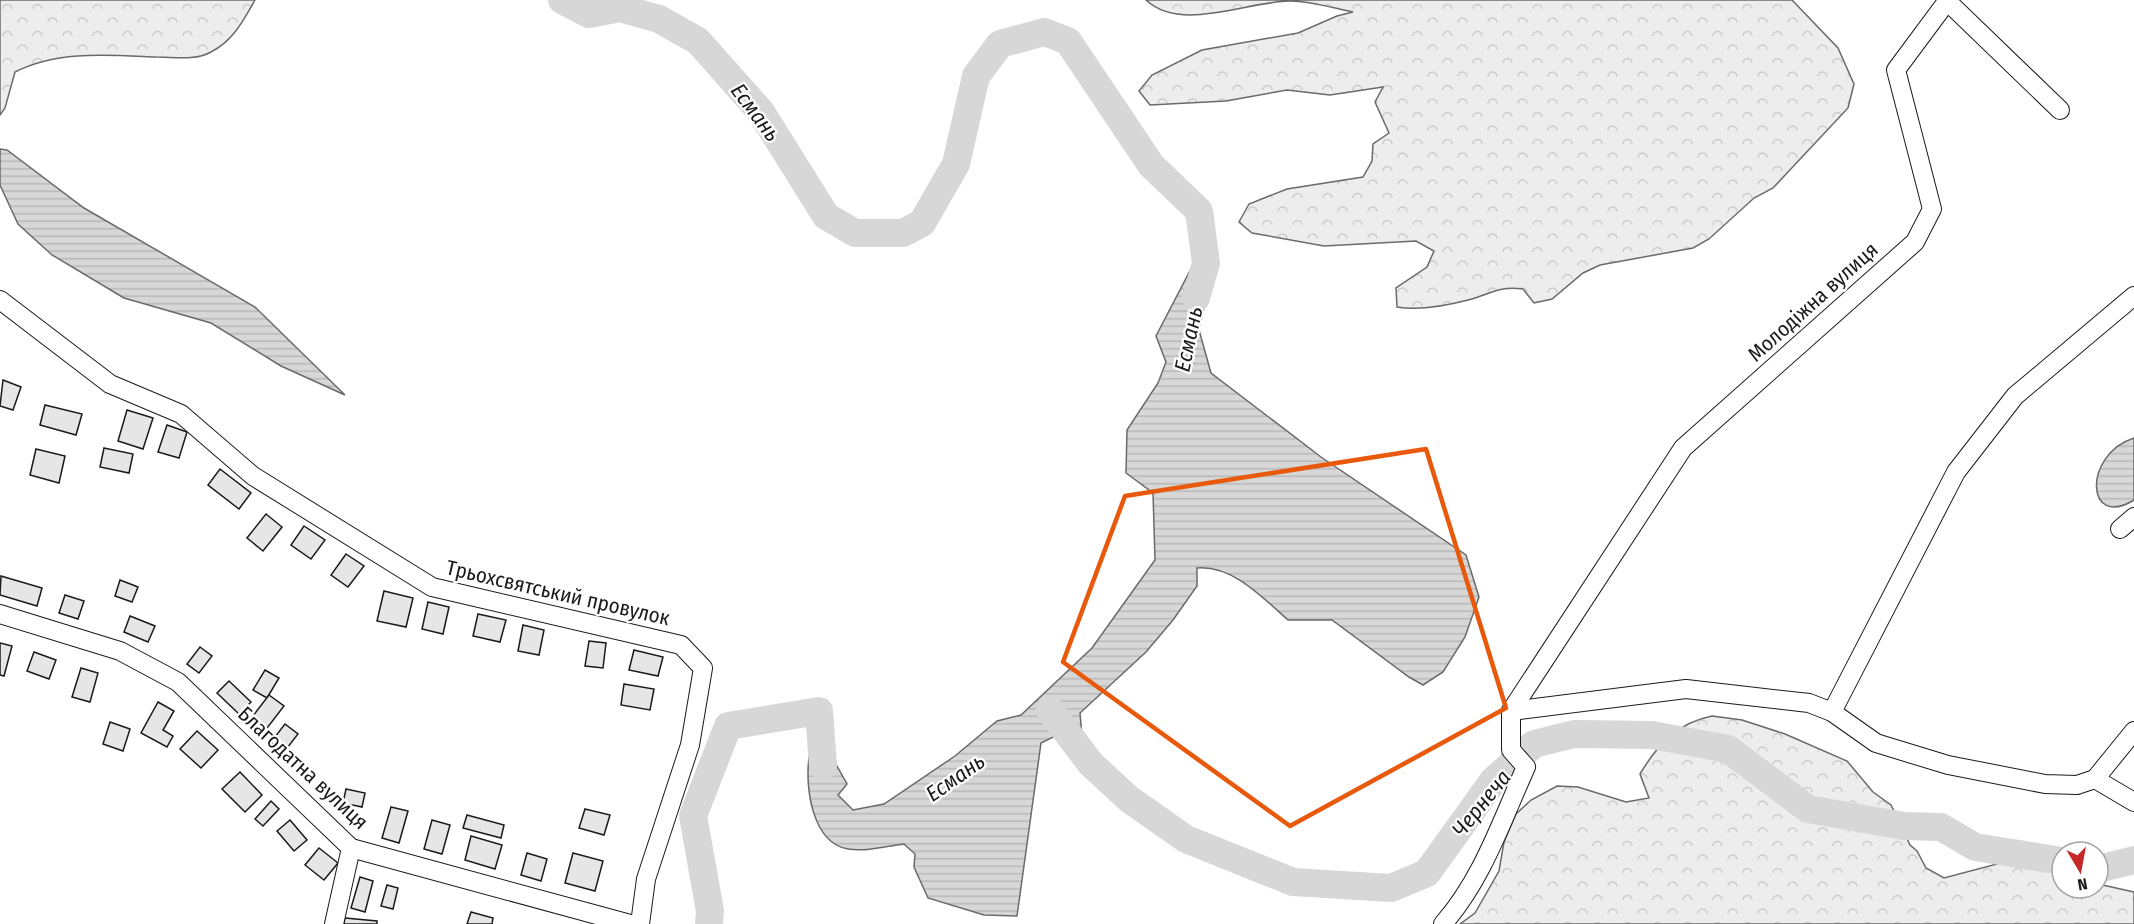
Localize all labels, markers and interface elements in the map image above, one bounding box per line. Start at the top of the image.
water label: Есмань [725,78,786,147]
street label: Молодіжна вулиця [1743,237,1883,367]
water label: Есмань [1168,304,1209,374]
street label: Трьохсвятський провулок [444,555,673,631]
street label: Благодатна вулиця [232,701,374,835]
water label: Есмань [921,747,990,807]
water label: Чернеча [1446,764,1517,842]
north arrow [2050,840,2110,900]
text: N [2076,874,2089,894]

